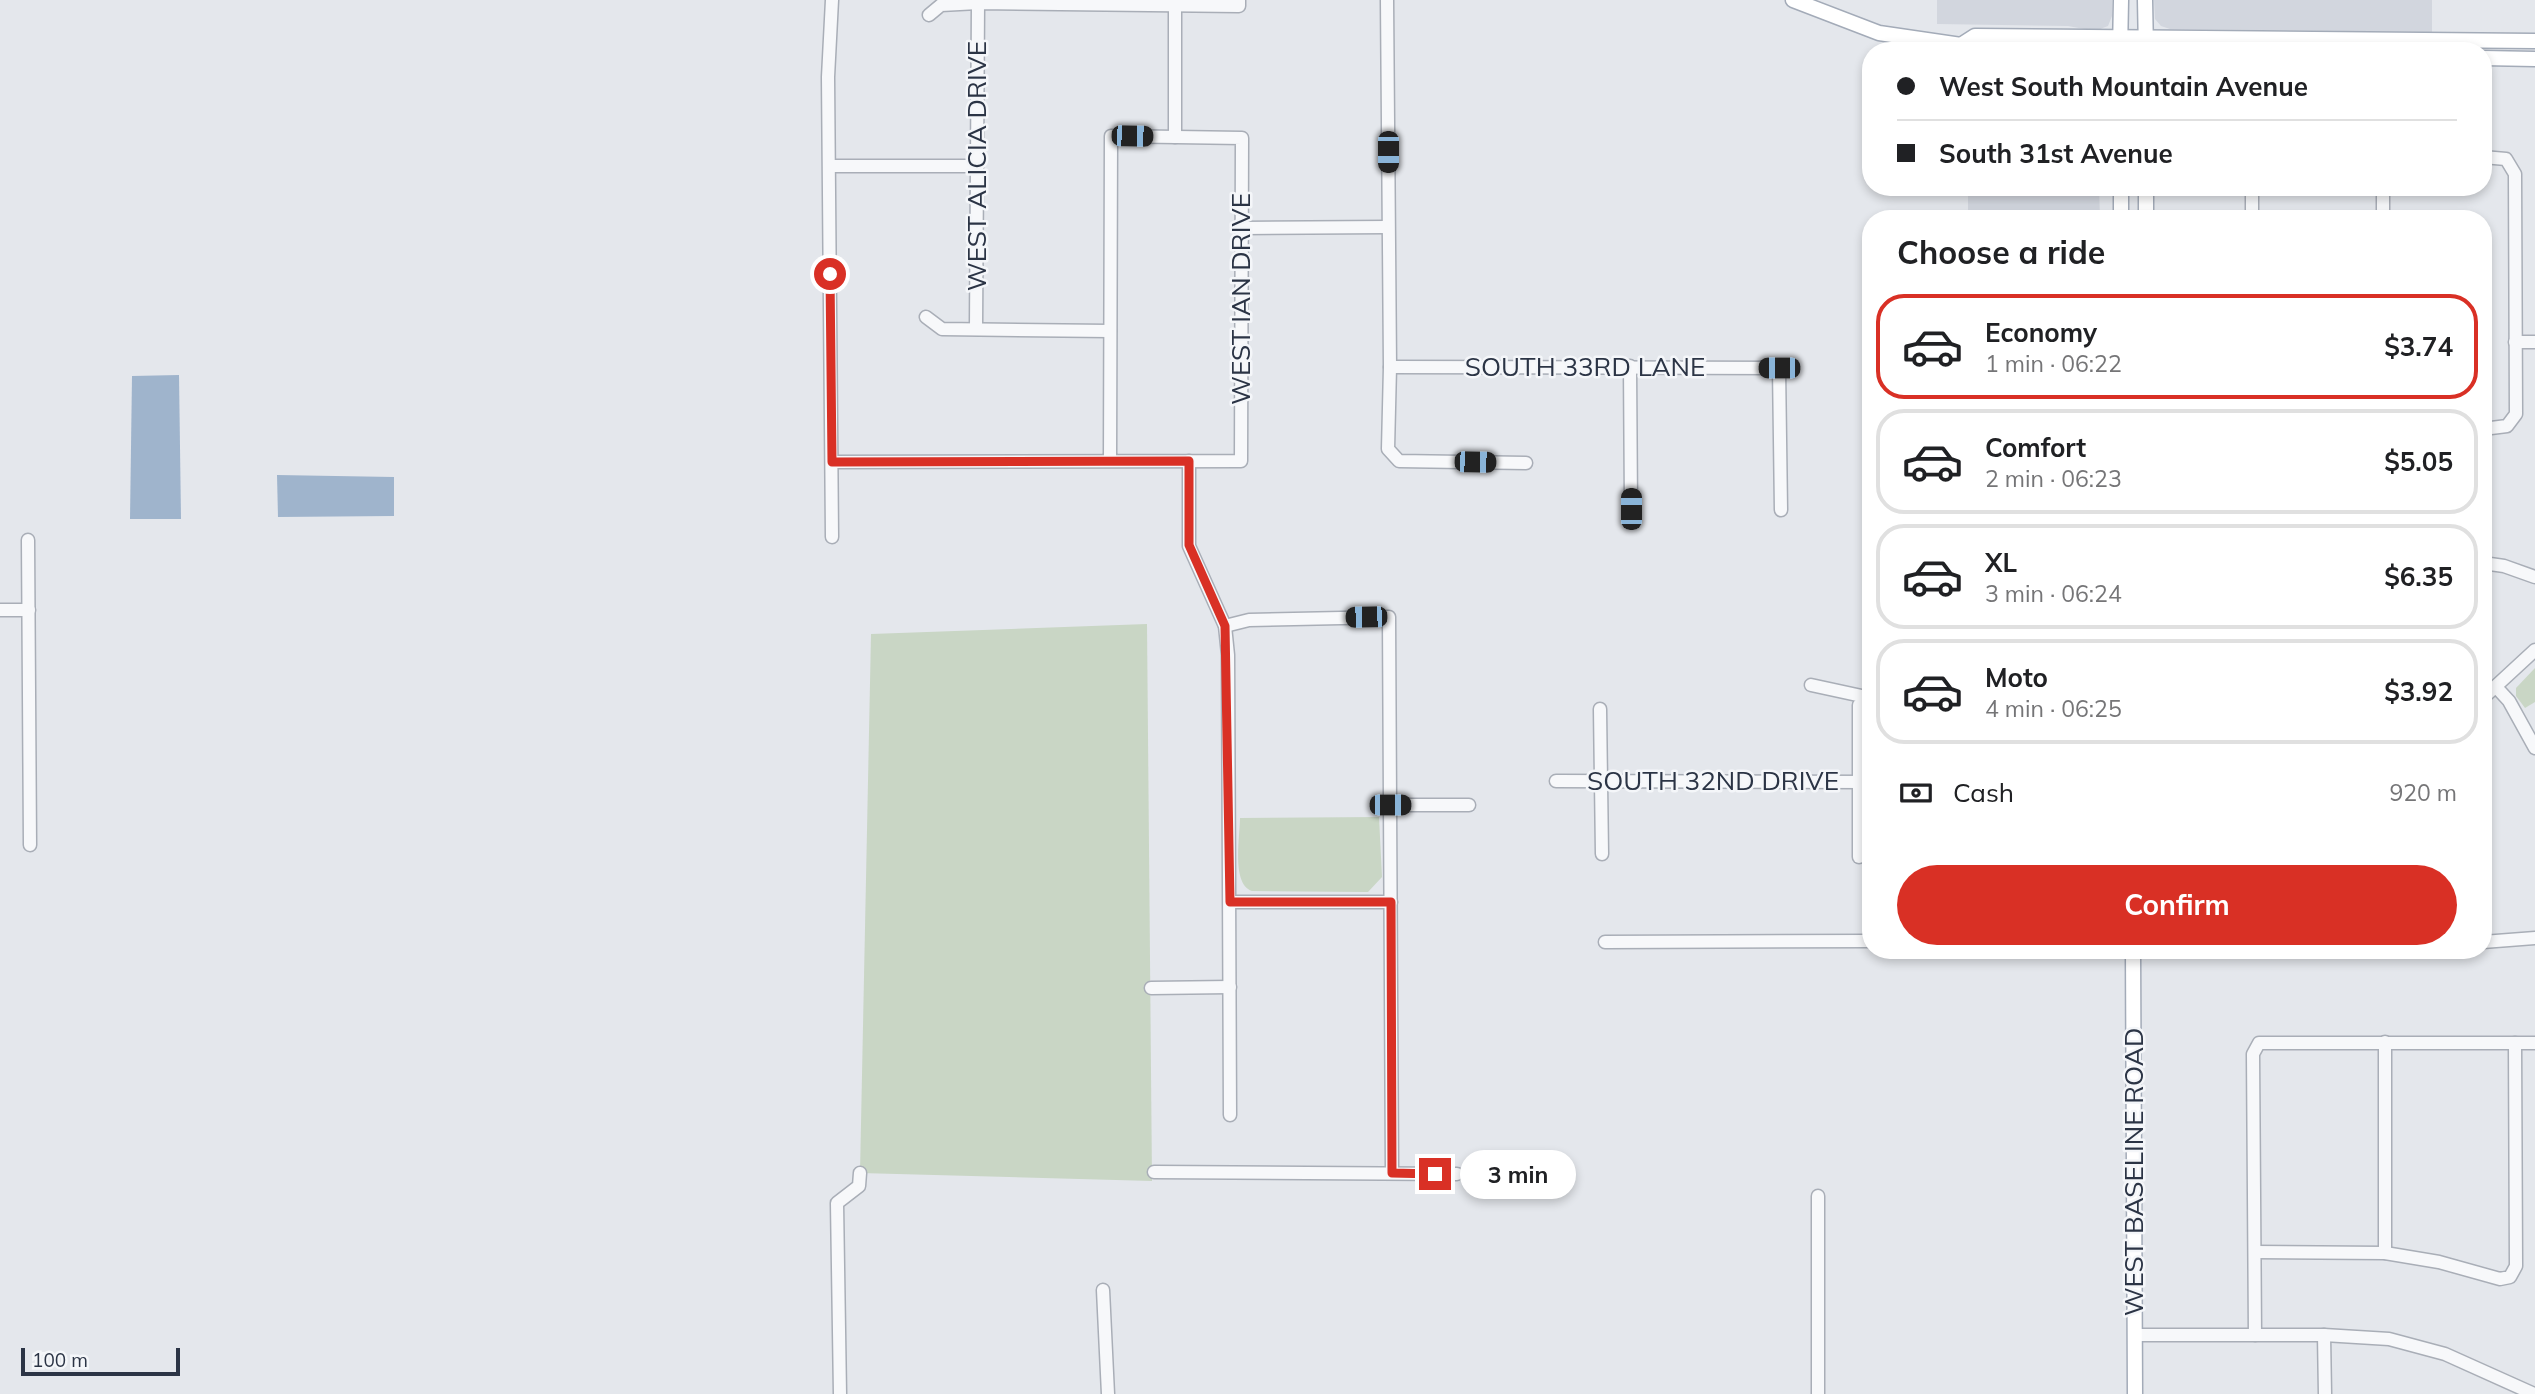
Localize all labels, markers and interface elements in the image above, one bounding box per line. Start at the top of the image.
street label: WEST ALICIA DRIVE [960,41,993,291]
text: West South Mountain Avenue [1939,70,2308,103]
car [1111,125,1154,147]
car [1378,131,1399,173]
text: South 31st Avenue [1939,137,2173,170]
street label: WEST IAN DRIVE [1224,193,1257,405]
text: Choose a ride [1897,232,2105,272]
route start [814,258,846,290]
icon: car [1901,315,1964,378]
text: Economy [1985,316,2097,349]
text: $3.74 [2384,330,2453,363]
text: 1 min · 06:22 [1985,349,2122,378]
street label: SOUTH 33RD LANE [1465,350,1705,383]
car [1759,358,1801,379]
icon: car [1901,430,1964,493]
text: Comfort [1985,431,2086,464]
text: $5.05 [2384,445,2453,478]
car [1454,451,1497,473]
text: 2 min · 06:23 [1985,464,2122,493]
car [1621,488,1642,530]
icon: car [1901,545,1964,608]
text: XL [1985,546,2017,579]
text: $6.35 [2384,560,2453,593]
text: 3 min · 06:24 [1985,579,2122,608]
car [1345,606,1388,628]
icon: car [1901,660,1964,723]
text: Moto [1985,661,2048,694]
text: $3.92 [2384,675,2453,708]
text: 4 min · 06:25 [1985,694,2122,723]
street label: SOUTH 32ND DRIVE [1587,764,1839,797]
icon: cash [1897,774,1935,812]
text: Cash [1953,776,2014,809]
text: 920 m [2389,778,2457,807]
car [1370,795,1412,816]
button: Confirm [1897,865,2457,945]
street label: WEST BASELINE ROAD [2117,1028,2150,1316]
callout: 3 min [1460,1150,1575,1198]
route end [1419,1158,1451,1190]
text: 3 min [1488,1160,1548,1189]
scale bar [21,1345,180,1377]
text: 100 m [32,1348,88,1372]

